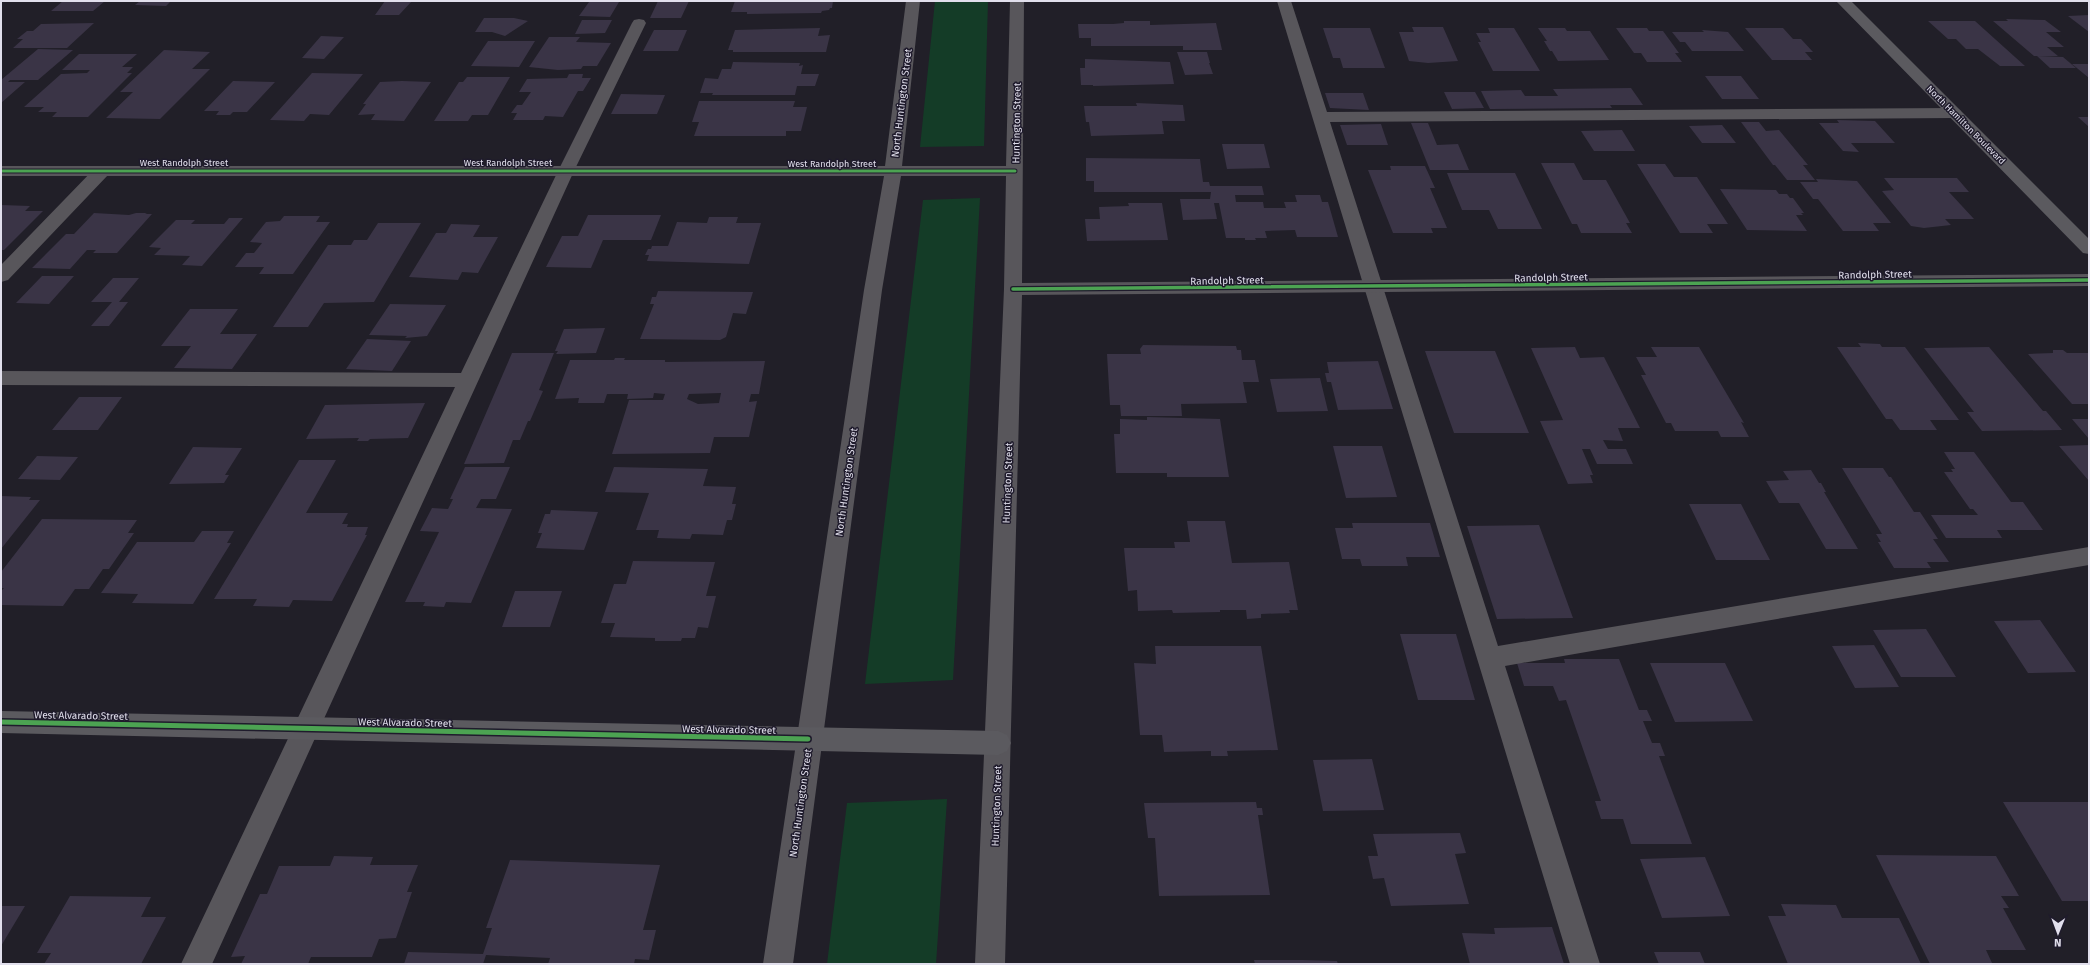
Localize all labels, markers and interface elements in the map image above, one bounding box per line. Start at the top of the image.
street label: North Huntington Street [889,48,915,158]
street label: Huntington Street [1010,82,1024,164]
street label: North Hamilton Boulevard [1925,84,2007,166]
street label: West Randolph Street [140,158,229,168]
street label: West Randolph Street [464,158,553,168]
street label: West Randolph Street [788,159,877,169]
street label: Randolph Street [1838,268,1912,282]
street label: Randolph Street [1514,271,1588,285]
street label: Randolph Street [1190,274,1264,288]
street label: North Huntington Street [833,427,861,537]
street label: Huntington Street [1001,442,1015,524]
street label: West Alvarado Street [34,709,128,723]
street label: West Alvarado Street [358,716,452,730]
street label: West Alvarado Street [682,723,776,737]
street label: North Huntington Street [787,748,815,858]
street label: Huntington Street [990,765,1004,847]
north arrow [2038,913,2078,953]
text: N [2054,936,2062,949]

